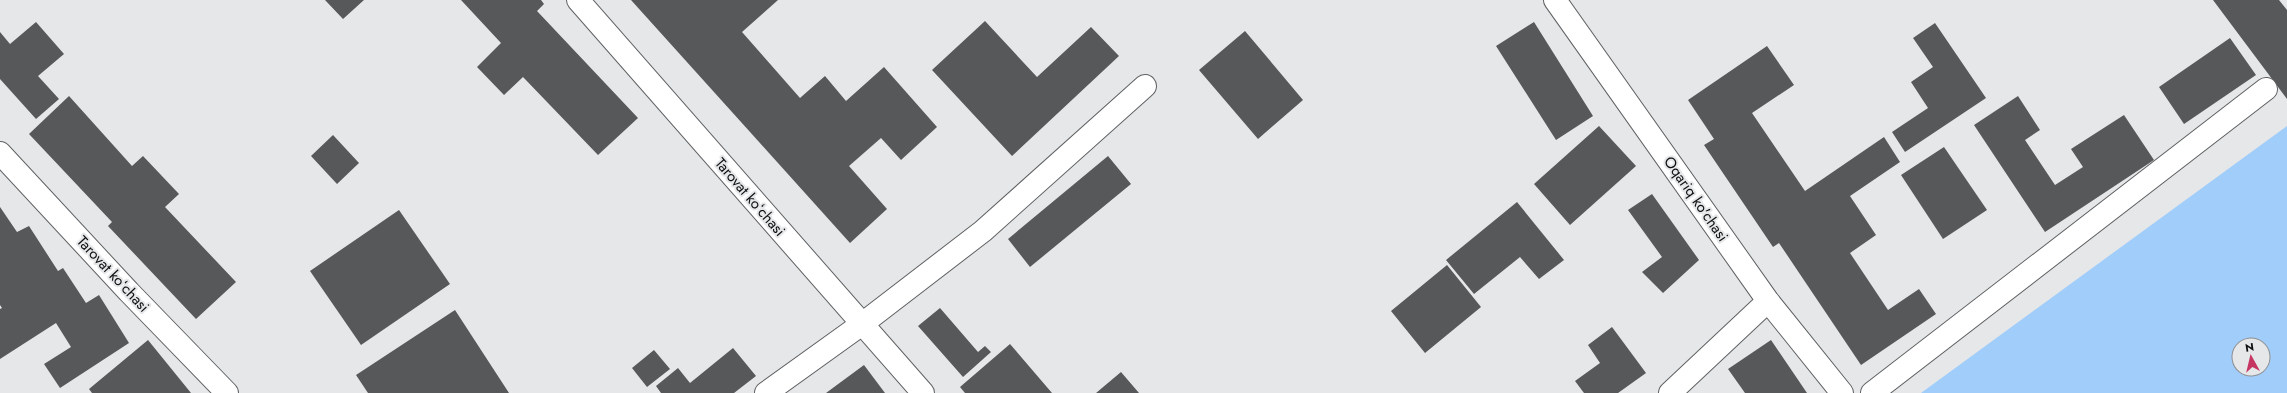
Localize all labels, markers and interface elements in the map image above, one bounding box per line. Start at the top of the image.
street label: Oqariq ko'chasi [1658,152,1734,246]
street label: Tarovat koʻchasi [710,153,790,241]
street label: Tarovat koʻchasi [72,231,154,317]
north arrow [2231,337,2271,377]
text: N [2244,339,2255,356]

